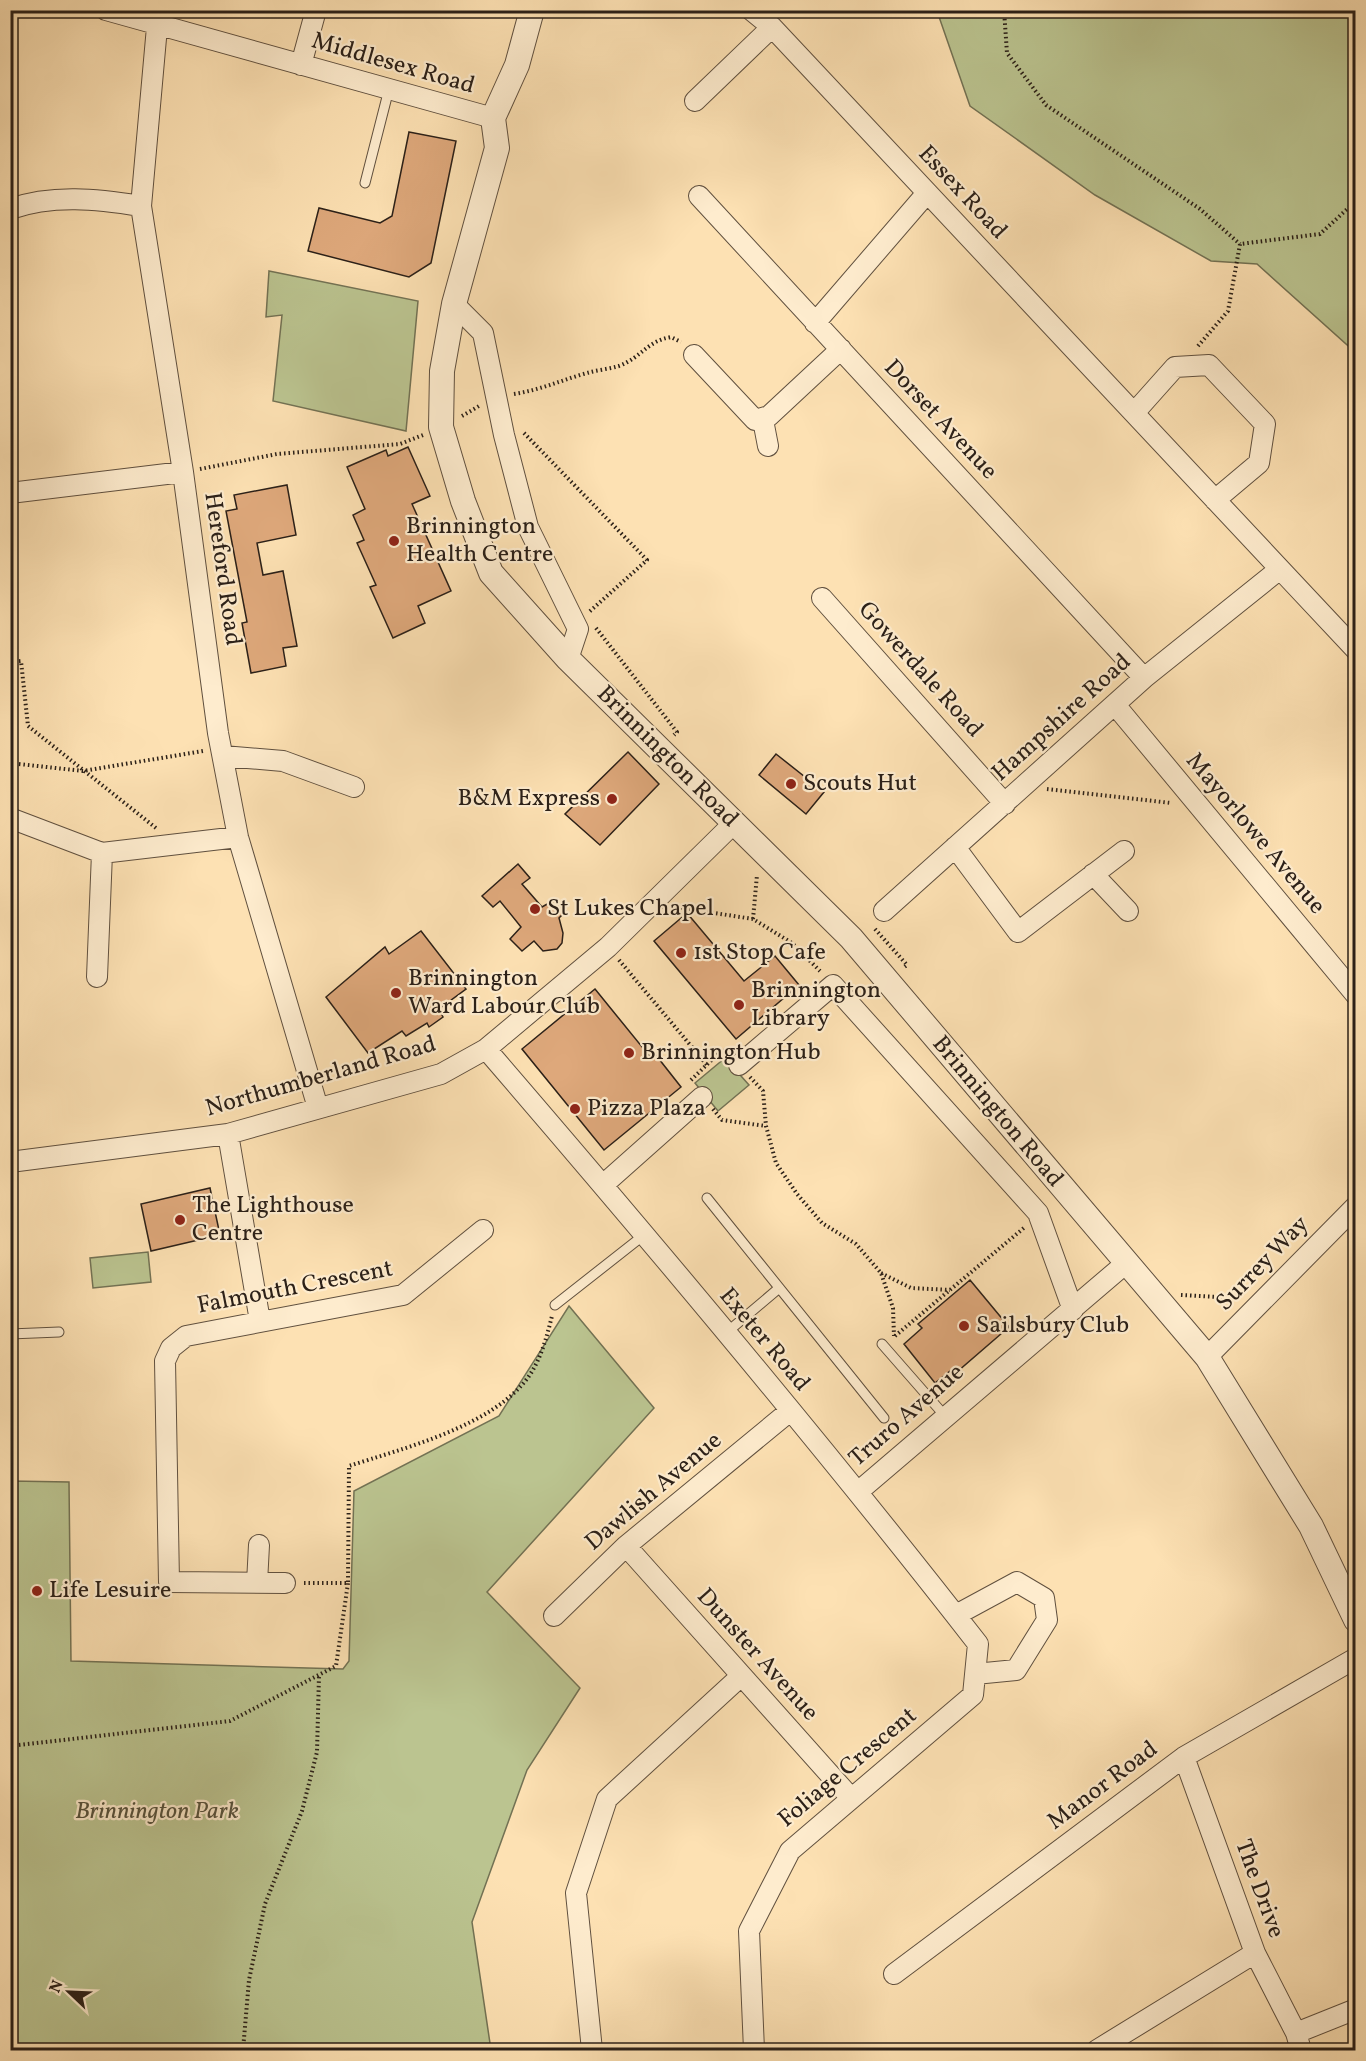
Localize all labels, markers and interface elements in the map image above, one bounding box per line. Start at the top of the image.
street label: Middlesex Road [307,24,479,104]
street label: Essex Road [909,138,1015,248]
street label: Dorset Avenue [875,352,1005,488]
street label: Hereford Road [194,490,250,648]
place label: Brinnington Health Centre [406,510,553,572]
marker: Brinnington Health Centre [387,534,401,548]
street label: Gowerdale Road [850,594,990,746]
street label: Hampshire Road [985,646,1139,790]
street label: Brinnington Road [588,678,746,836]
street label: Mayorlowe Avenue [1177,746,1333,922]
place label: Scouts Hut [803,767,917,801]
marker: Scouts Hut [784,777,798,791]
place label: B&M Express [457,782,600,816]
marker: B&M Express [605,792,619,806]
place label: St Lukes Chapel [547,892,714,926]
marker: St Lukes Chapel [528,902,542,916]
place label: 1st Stop Cafe [693,936,826,970]
marker: 1st Stop Cafe [674,946,688,960]
place label: Brinnington Ward Labour Club [408,962,600,1024]
place label: Brinnington Library [751,974,881,1036]
marker: Brinnington Ward Labour Club [389,986,403,1000]
marker: Brinnington Library [732,998,746,1012]
street label: Northumberland Road [202,1028,440,1126]
street label: Brinnington Road [923,1029,1071,1195]
place label: Brinnington Hub [641,1036,821,1070]
marker: Brinnington Hub [622,1046,636,1060]
place label: Pizza Plaza [587,1092,706,1126]
marker: Pizza Plaza [568,1102,582,1116]
place label: The Lighthouse Centre [192,1189,354,1251]
street label: Surrey Way [1209,1209,1317,1319]
marker: The Lighthouse Centre [173,1213,187,1227]
street label: Falmouth Crescent [194,1252,396,1324]
street label: Exeter Road [710,1281,818,1399]
place label: Sailsbury Club [976,1309,1129,1343]
marker: Sailsbury Club [957,1319,971,1333]
street label: Truro Avenue [842,1356,972,1476]
street label: Dawlish Avenue [578,1424,730,1560]
place label: Life Lesuire [49,1574,171,1608]
street label: Dunster Avenue [688,1581,826,1729]
marker: Life Lesuire [30,1584,44,1598]
street label: Foliage Crescent [771,1700,925,1836]
street label: Manor Road [1041,1733,1165,1839]
park label: Brinnington Park [75,1795,239,1829]
street label: The Drive [1225,1835,1293,1943]
north arrow [39,1962,99,2022]
text: N [45,1977,70,1997]

